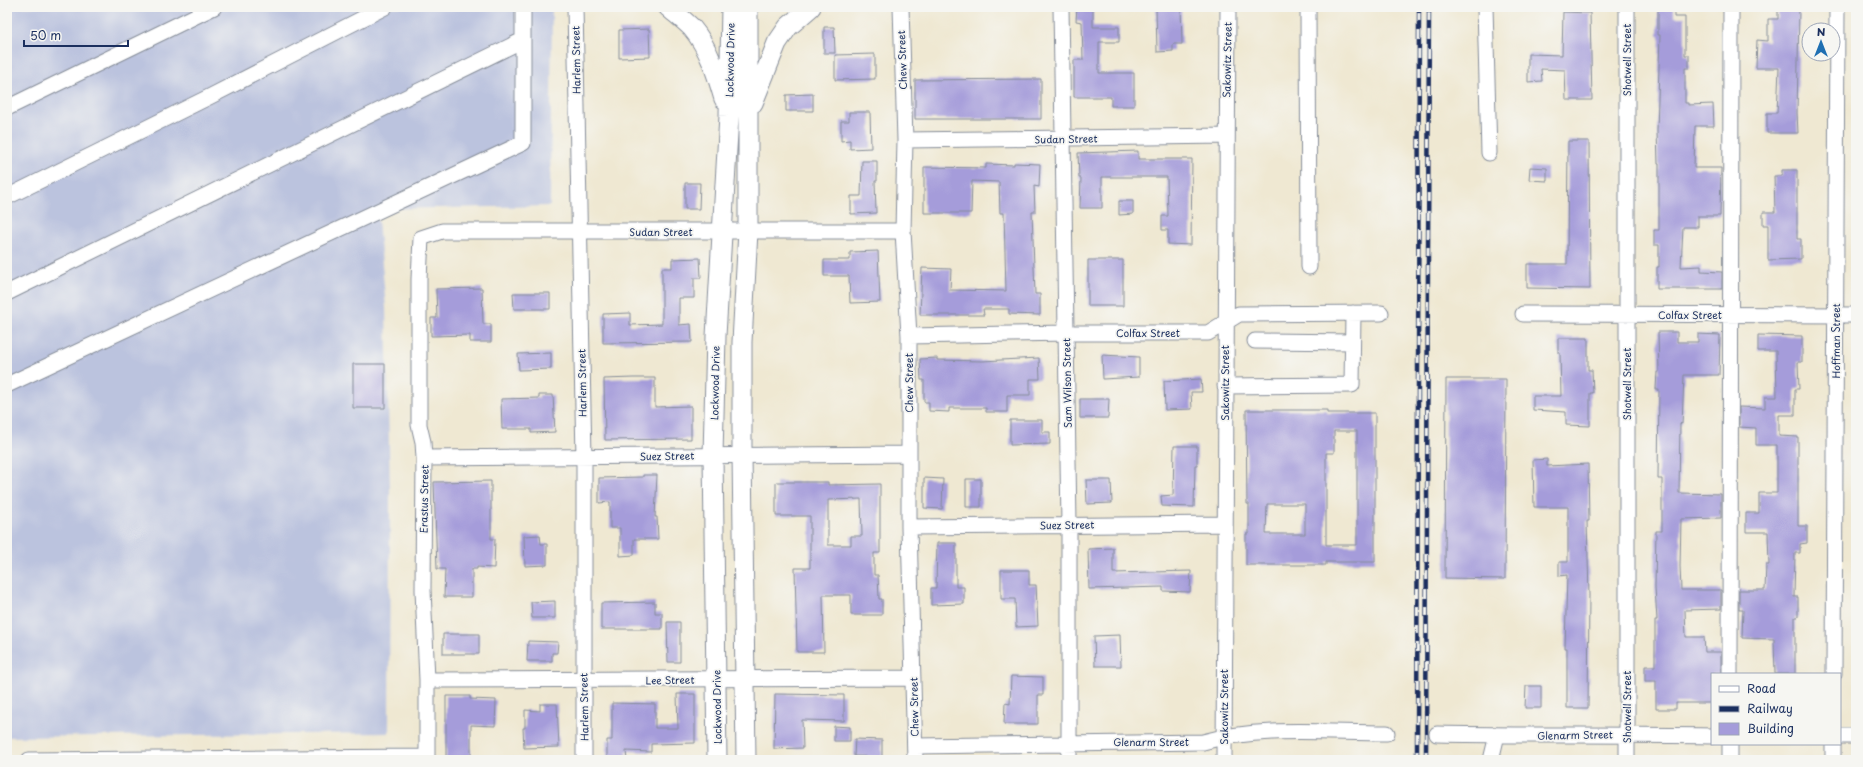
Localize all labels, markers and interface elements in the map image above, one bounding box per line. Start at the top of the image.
scale bar [24,22,128,48]
street label: Sakowitz Street [1218,22,1235,98]
north arrow [1801,22,1841,62]
street label: Lockwood Drive [721,23,738,97]
text: N [1817,23,1826,40]
street label: Shotwell Street [1619,24,1634,96]
text: 50 m [30,26,61,44]
street label: Harlem Street [567,26,584,94]
street label: Chew Street [893,30,910,90]
street label: Sudan Street [1034,130,1098,147]
street label: Sudan Street [629,224,693,239]
street label: Hoffman Street [1828,303,1843,379]
street label: Colfax Street [1658,307,1722,322]
street label: Colfax Street [1116,325,1180,340]
street label: Sam Wilson Street [1058,338,1075,428]
street label: Sakowitz Street [1217,345,1232,421]
street label: Lockwood Drive [706,346,723,420]
street label: Shotwell Street [1619,348,1634,420]
street label: Harlem Street [573,349,590,417]
street label: Chew Street [901,353,916,413]
street label: Suez Street [640,448,694,463]
street label: Erastus Street [415,465,432,533]
street label: Suez Street [1040,517,1094,532]
street label: Sakowitz Street [1216,669,1231,745]
street label: Lockwood Drive [708,670,725,744]
street label: Shotwell Street [1619,671,1634,743]
street label: Lee Street [645,672,695,687]
street label: Harlem Street [575,673,592,741]
legend [1711,673,1841,745]
street label: Chew Street [905,677,922,737]
text: Road [1747,679,1776,697]
text: Railway [1747,699,1793,717]
text: Building [1747,719,1794,737]
street label: Glenarm Street [1537,726,1613,743]
street label: Glenarm Street [1113,734,1189,749]

